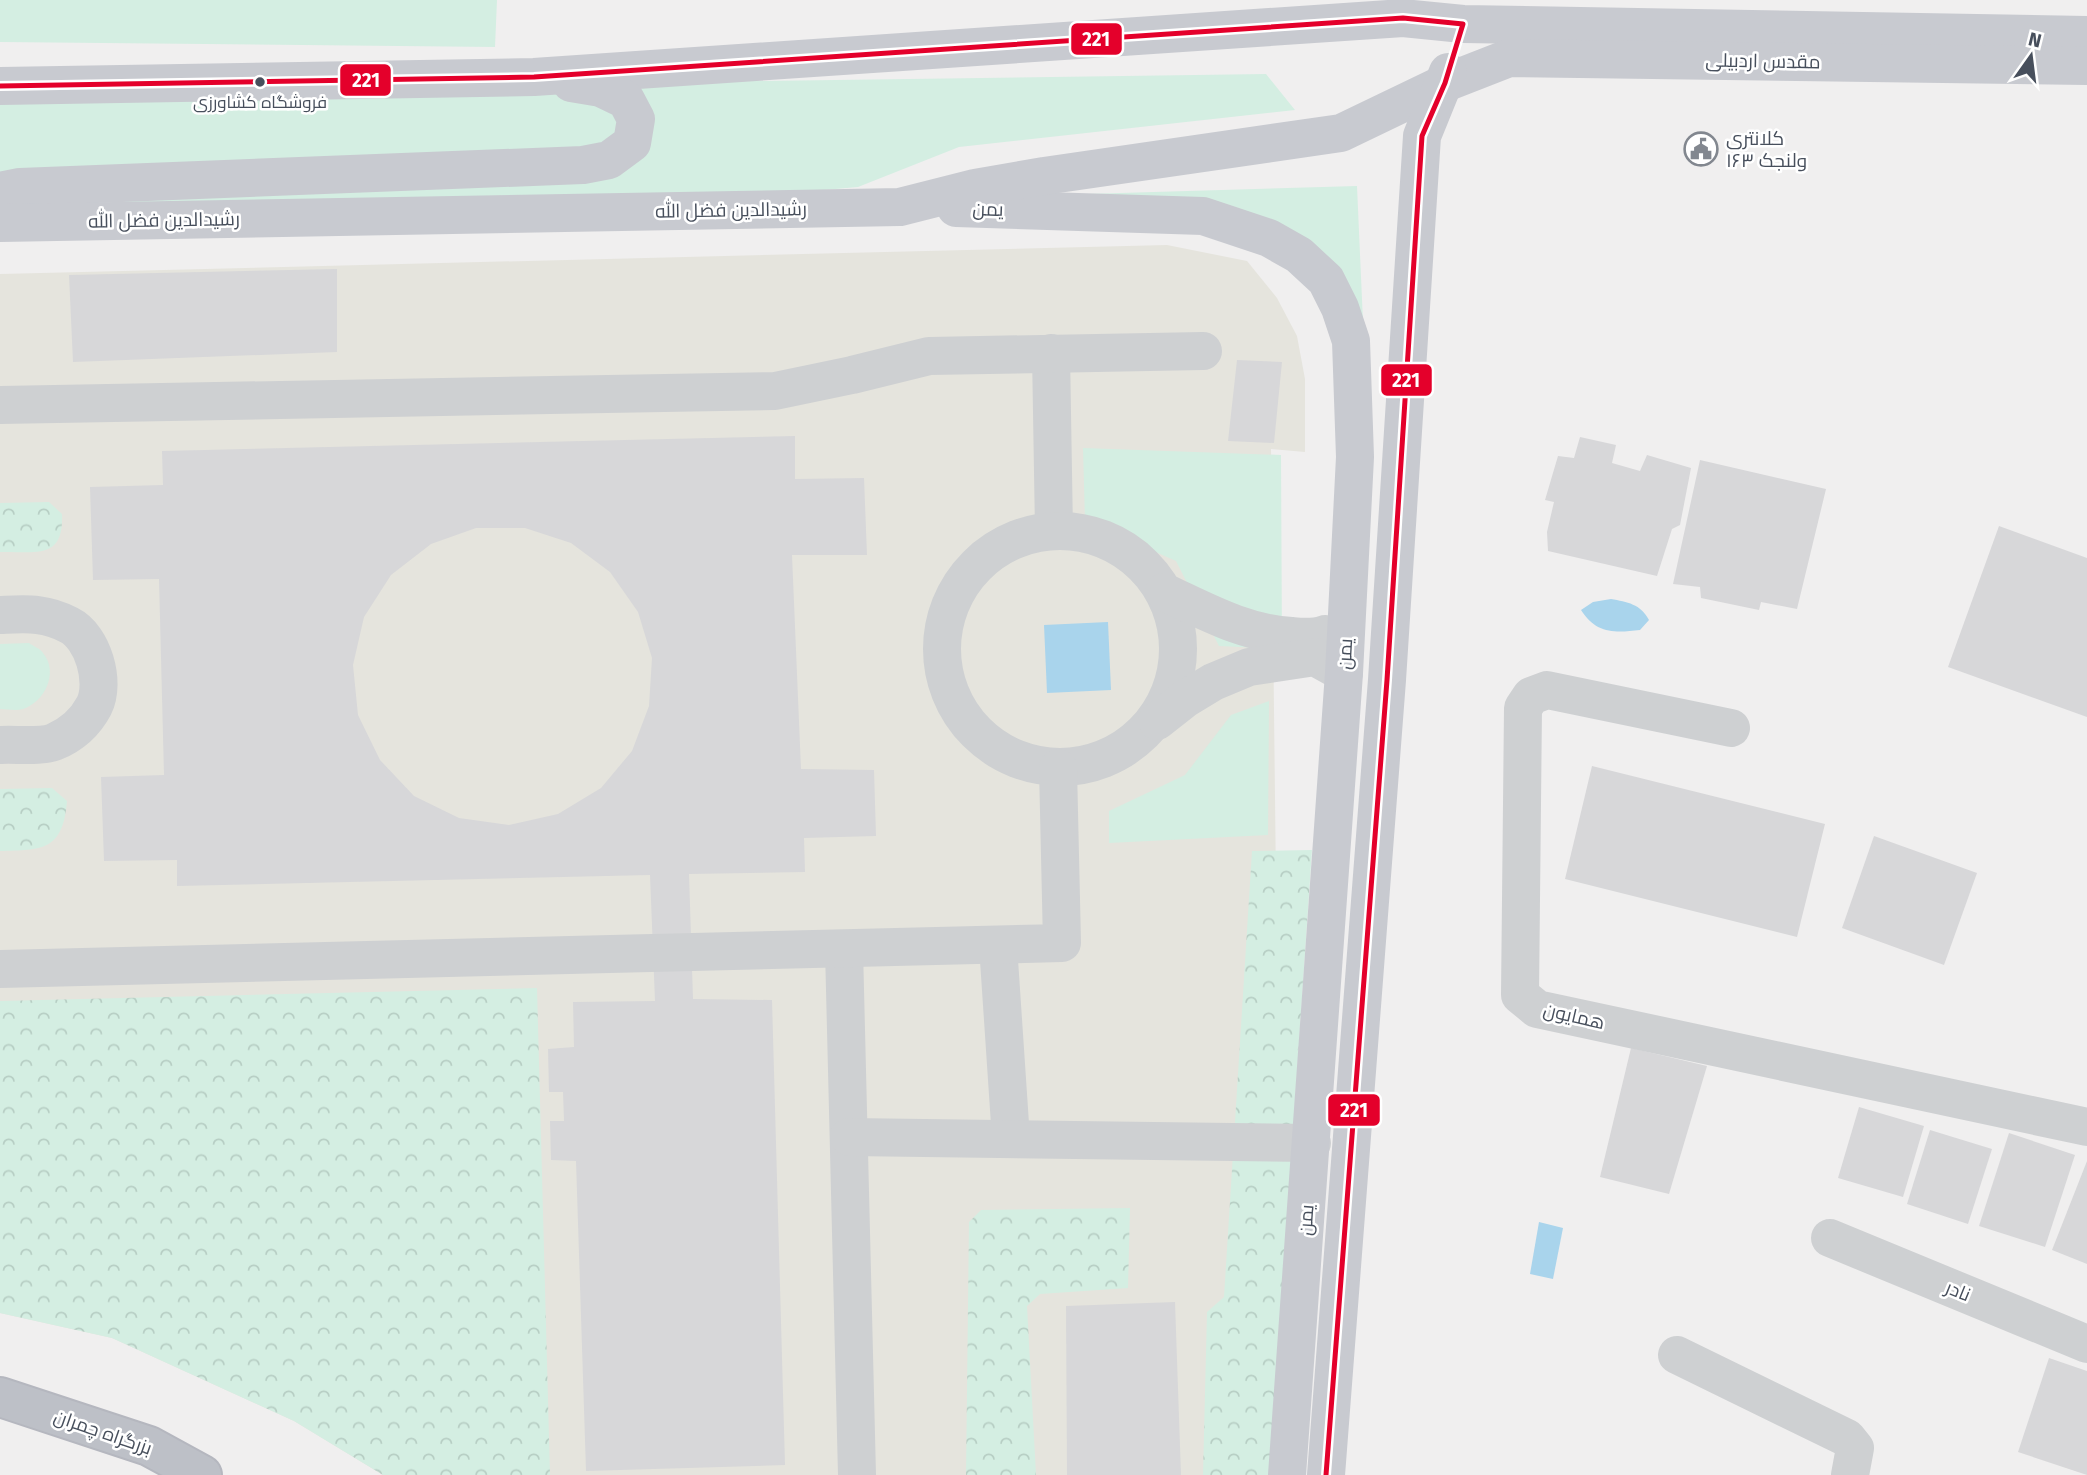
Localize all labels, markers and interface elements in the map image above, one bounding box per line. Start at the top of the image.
north arrow [1996,21,2066,91]
line badge: 221 [1070,22,1123,56]
text: N [2026,27,2044,53]
text: 221 [1082,28,1110,51]
street label: مقدس اردبیلی [1705,48,1821,74]
line badge: 221 [339,63,392,97]
text: 221 [352,69,380,92]
marker: فروشگاه کشاورزی [253,75,267,89]
place label: فروشگاه کشاورزی [193,92,327,113]
place label: کلانتری ۱۶۳ ولنجک [1726,127,1807,172]
public building icon: کلانتری ۱۶۳ ولنجک [1682,130,1720,168]
street label: رشیدالدین فضل الله [655,196,807,223]
street label: یمن [972,197,1004,221]
street label: رشیدالدین فضل الله [88,206,240,233]
line badge: 221 [1380,363,1433,397]
text: 221 [1392,369,1420,392]
street label: یمن [1333,638,1357,670]
street label: همایون [1541,998,1607,1034]
line badge: 221 [1327,1093,1381,1127]
text: 221 [1340,1099,1368,1122]
street label: یمن [1293,1204,1319,1236]
street label: نادر [1941,1275,1974,1306]
street label: بزرگراه چمران [51,1404,155,1460]

